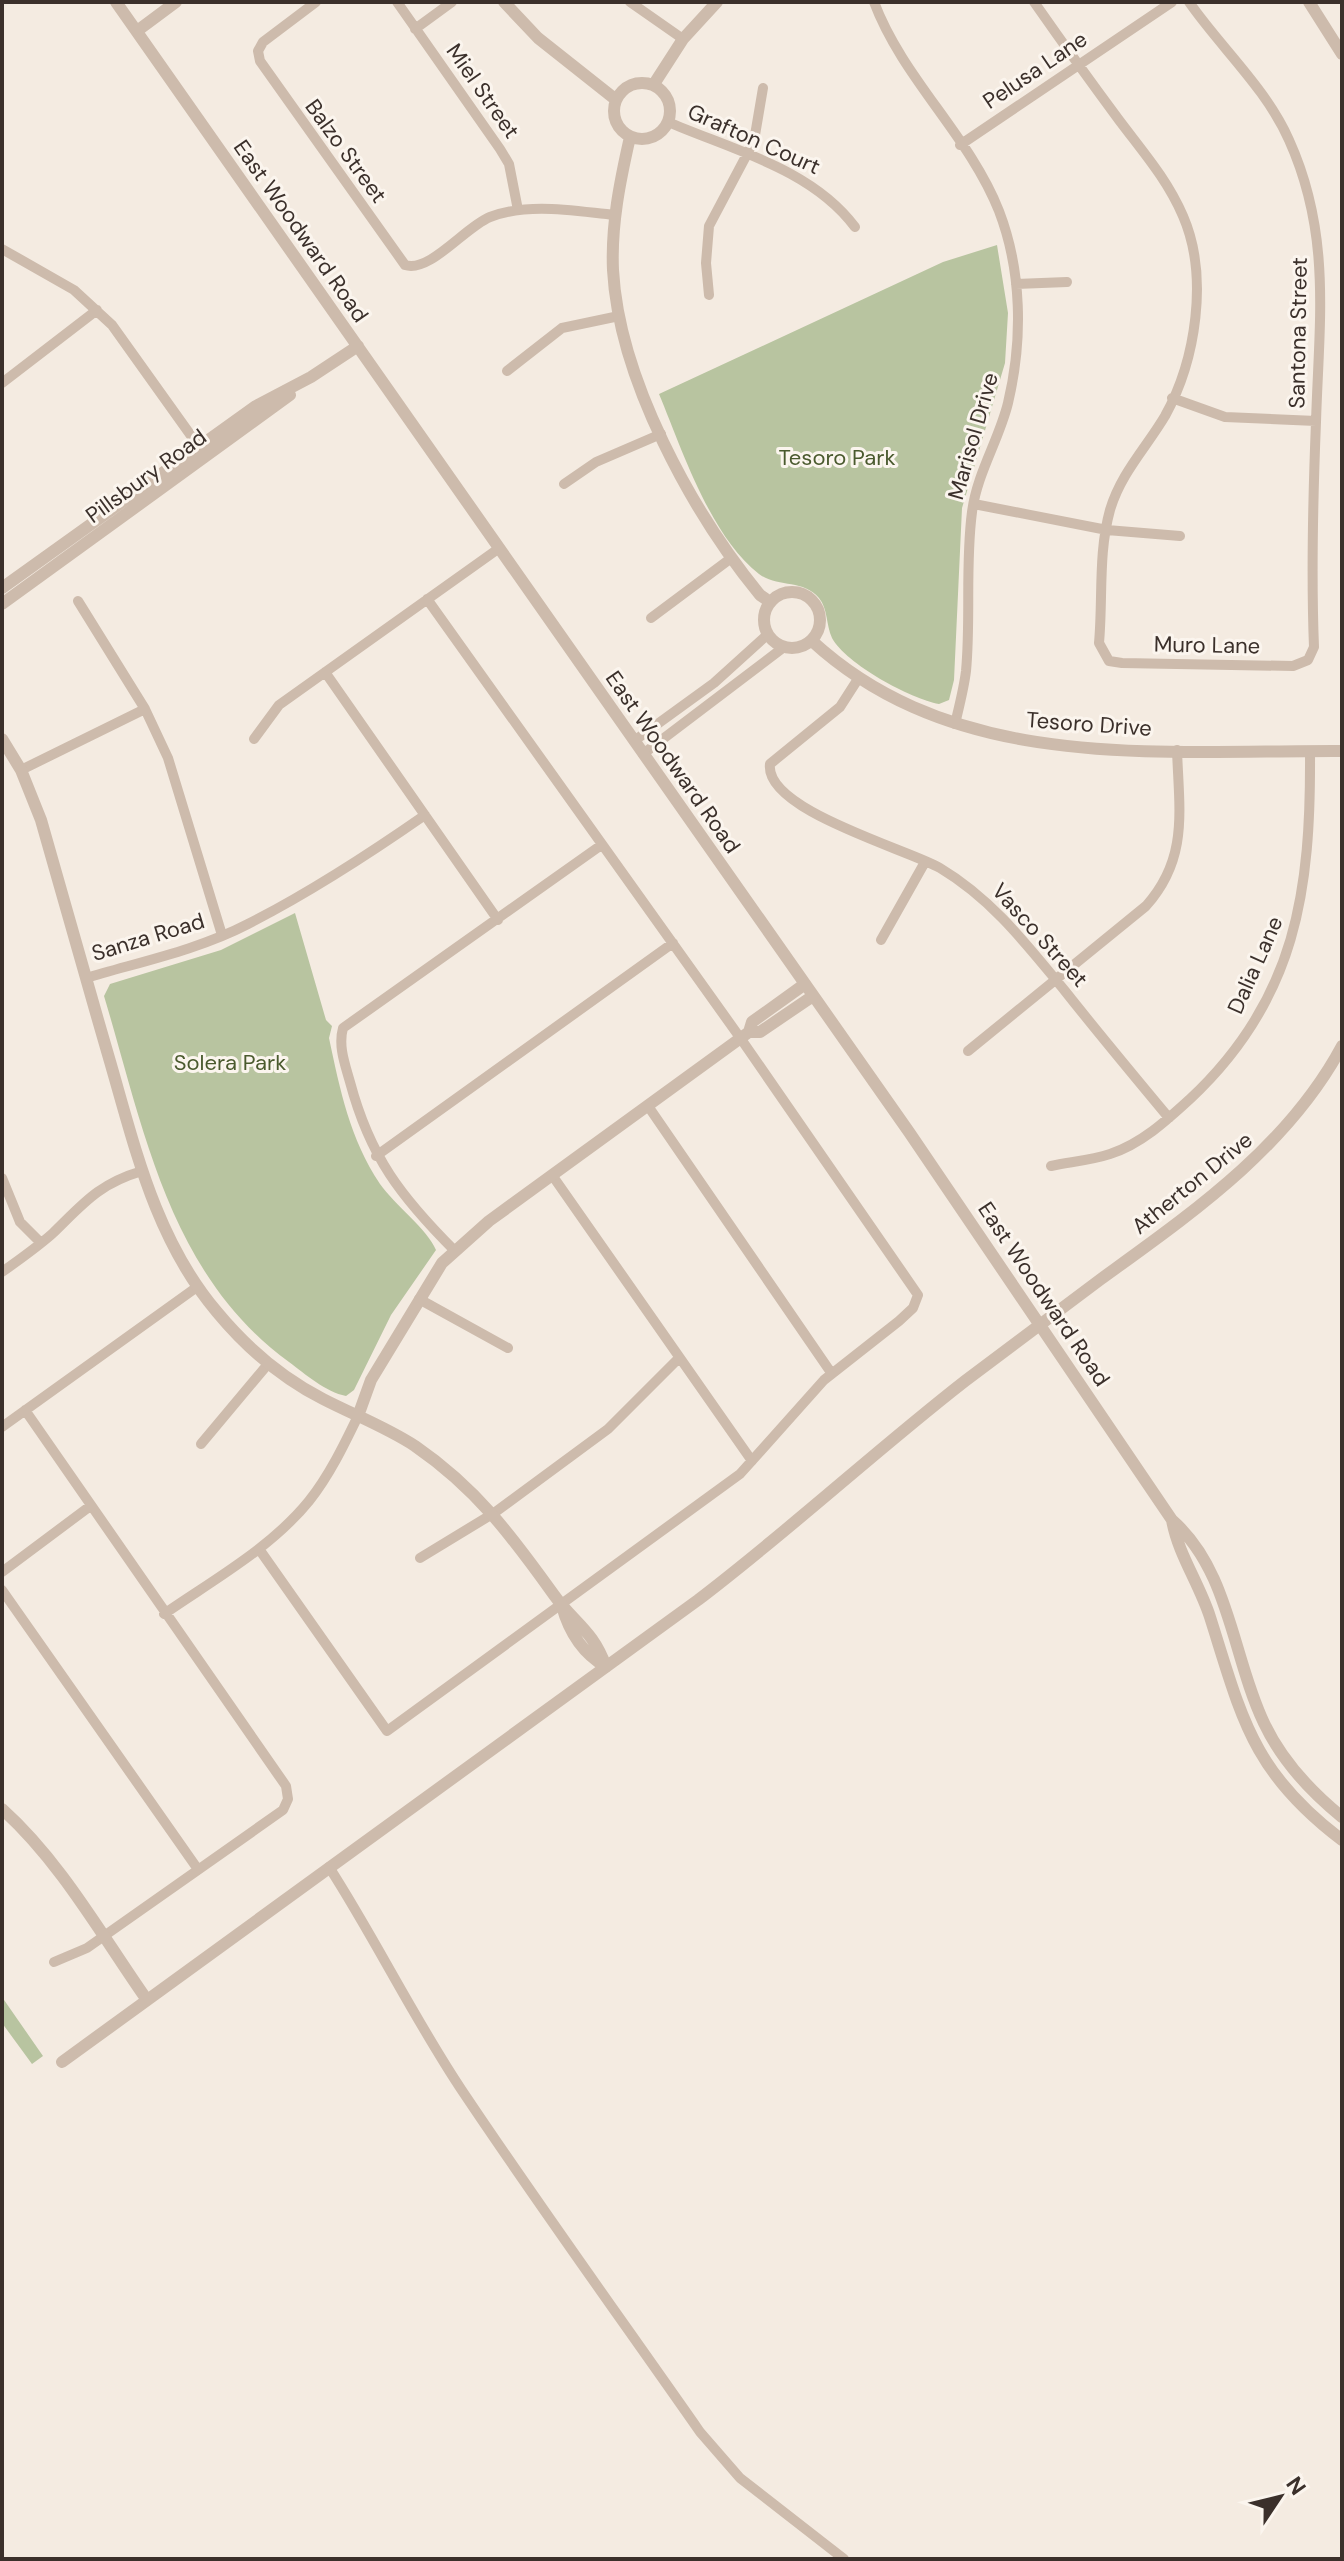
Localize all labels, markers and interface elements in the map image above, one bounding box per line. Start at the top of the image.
street label: Pelusa Lane [977,25,1093,115]
street label: Miel Street [440,38,526,144]
street label: Balzo Street [299,93,393,209]
street label: Grafton Court [683,97,825,181]
street label: East Woodward Road [227,134,375,328]
street label: Santona Street [1282,257,1314,409]
street label: Marisol Drive [941,369,1005,503]
street label: Pillsbury Road [80,422,212,530]
park label: Tesoro Park [778,443,896,472]
street label: Muro Lane [1154,630,1260,660]
street label: East Woodward Road [599,665,747,859]
street label: Tesoro Drive [1025,705,1153,743]
street label: Vasco Street [986,877,1094,993]
street label: Sanza Road [88,906,208,968]
street label: Dalia Lane [1221,912,1289,1018]
park label: Solera Park [174,1048,286,1077]
street label: Atherton Drive [1126,1125,1258,1241]
street label: East Woodward Road [971,1196,1117,1392]
north arrow [1240,2457,1320,2537]
text: N [1279,2471,1312,2501]

